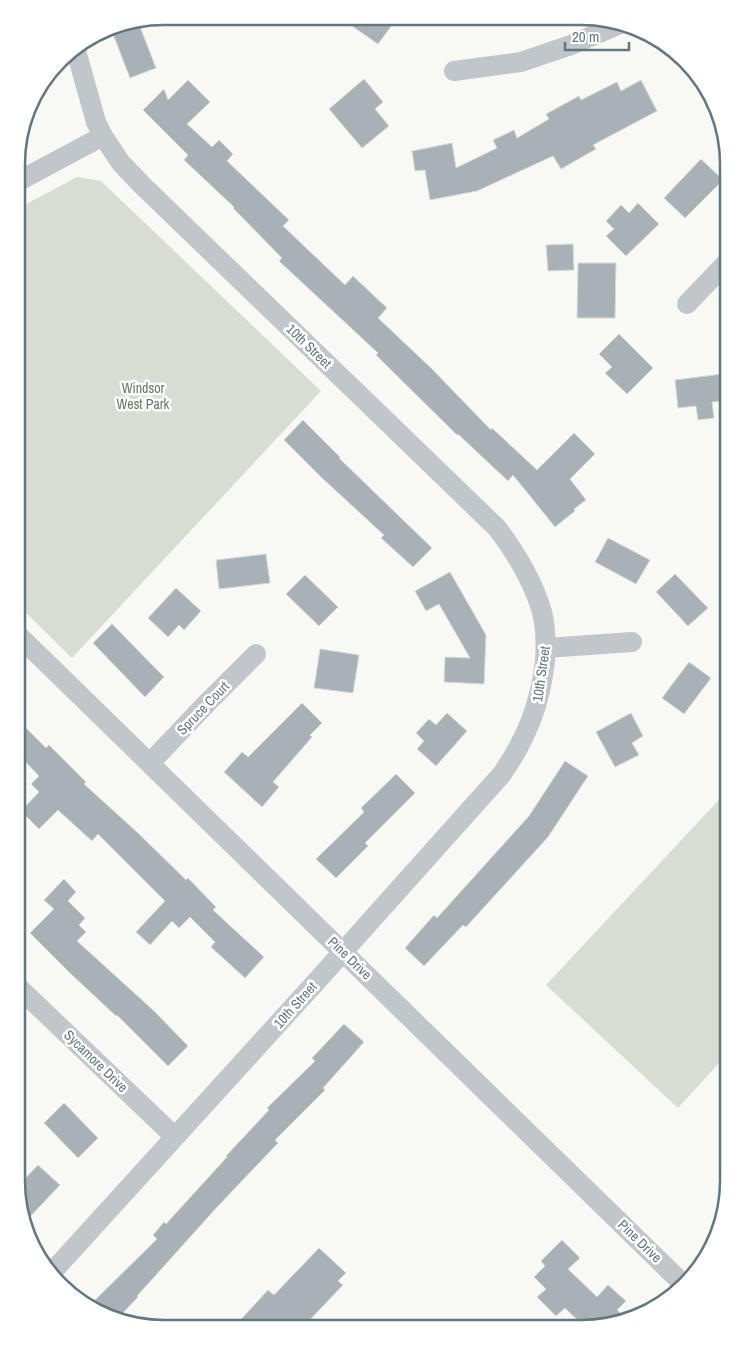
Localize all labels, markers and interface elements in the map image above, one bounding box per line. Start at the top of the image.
scale bar [565,20,629,52]
text: 20 m [572,26,599,47]
street label: 10th Street [283,320,335,372]
park label: Windsor West Park [117,379,170,413]
street label: 10th Street [528,645,554,703]
street label: Spruce Court [173,677,233,739]
street label: Pine Drive [324,933,376,983]
street label: 10th Street [270,978,320,1032]
street label: Sycamore Drive [60,1026,132,1096]
street label: Pine Drive [614,1216,666,1266]

